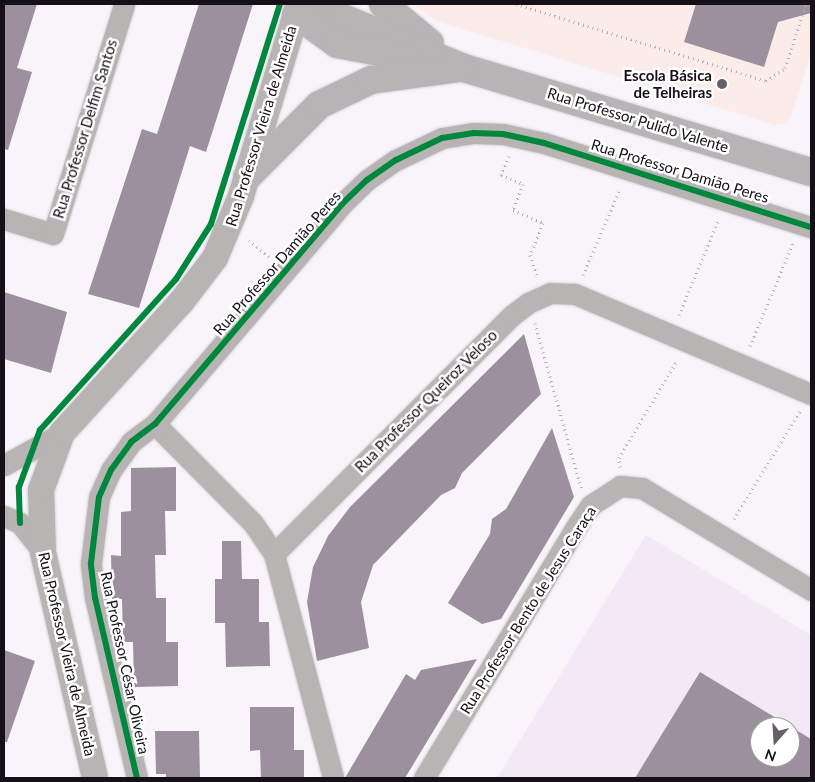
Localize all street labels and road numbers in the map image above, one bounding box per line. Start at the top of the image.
street label: Rua Professor Vieira de Almeida [222,23,300,229]
street label: Rua Professor Delfim Santos [49,37,121,221]
street label: Rua Professor Pulido Valente [545,84,731,156]
street label: Rua Professor Damião Peres [589,135,771,207]
street label: Rua Professor Damião Peres [209,187,345,339]
street label: Rua Professor Queiroz Veloso [351,326,501,476]
street label: Rua Professor Bento de Jesus Caraça [456,502,600,718]
street label: Rua Professor Vieira de Almeida [35,550,99,758]
street label: Rua Professor César Oliveira [97,570,153,756]

